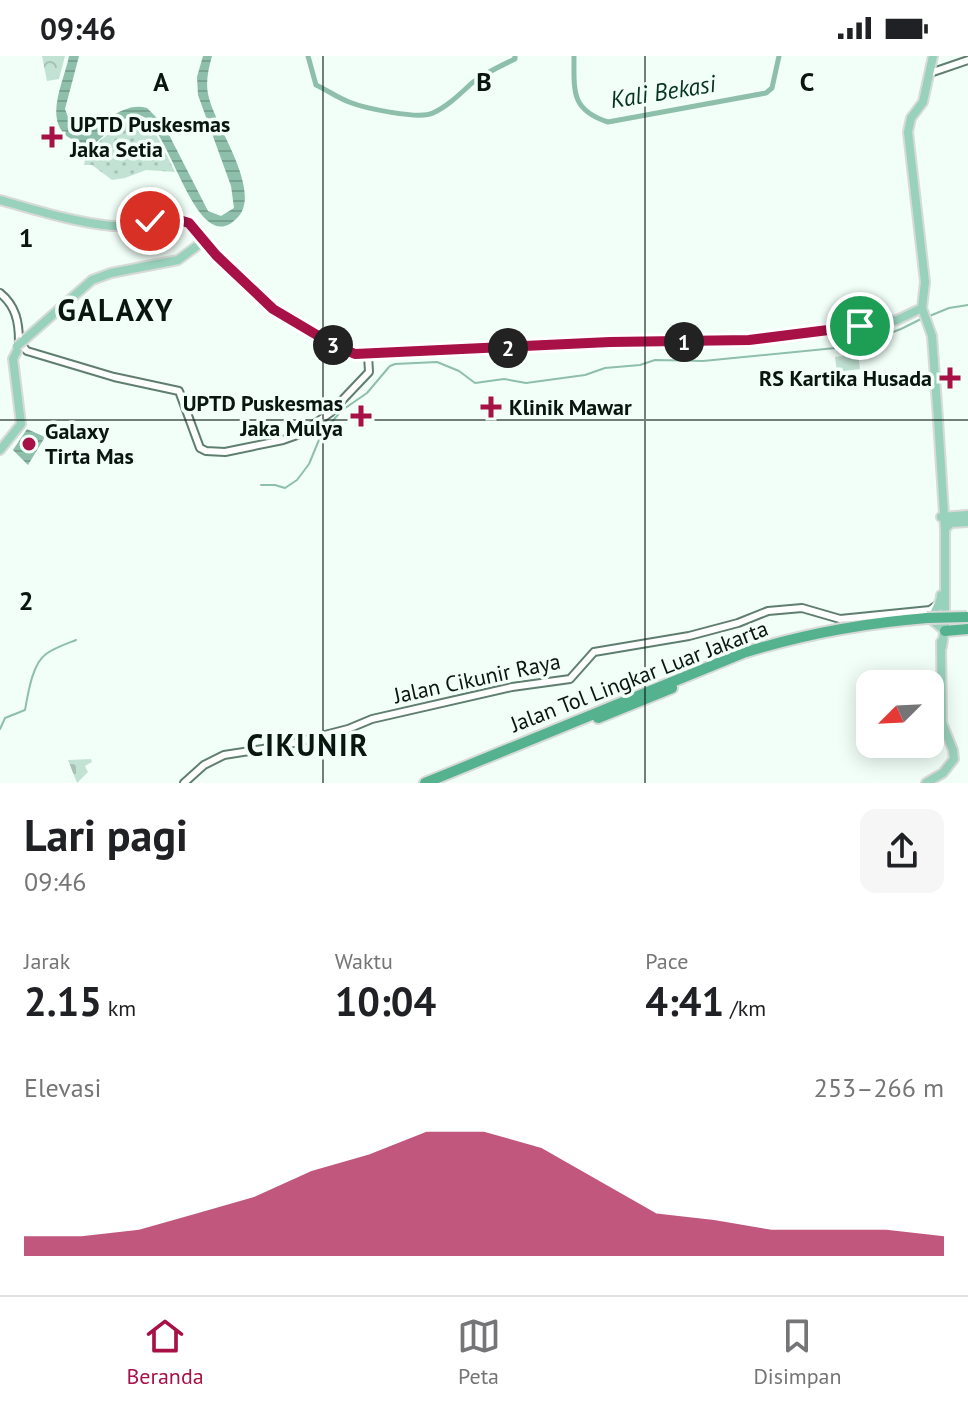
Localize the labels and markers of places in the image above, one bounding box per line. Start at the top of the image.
place label: UPTD Puskesmas Jaka Setia [69,110,230,163]
marker: UPTD Puskesmas Jaka Setia [41,126,63,148]
pin [116,187,184,255]
pin [826,292,894,360]
pin: 1 [664,322,704,362]
pin: 3 [313,325,353,365]
pin: 2 [488,328,528,368]
place label: RS Kartika Husada [759,364,932,392]
marker: RS Kartika Husada [939,367,961,389]
place label: UPTD Puskesmas Jaka Mulya [183,389,343,442]
place label: Klinik Mawar [509,393,632,421]
marker: Klinik Mawar [480,396,502,418]
marker: UPTD Puskesmas Jaka Mulya [350,405,372,427]
place label: Galaxy Tirta Mas [45,417,134,470]
marker: Galaxy Tirta Mas [20,435,38,453]

